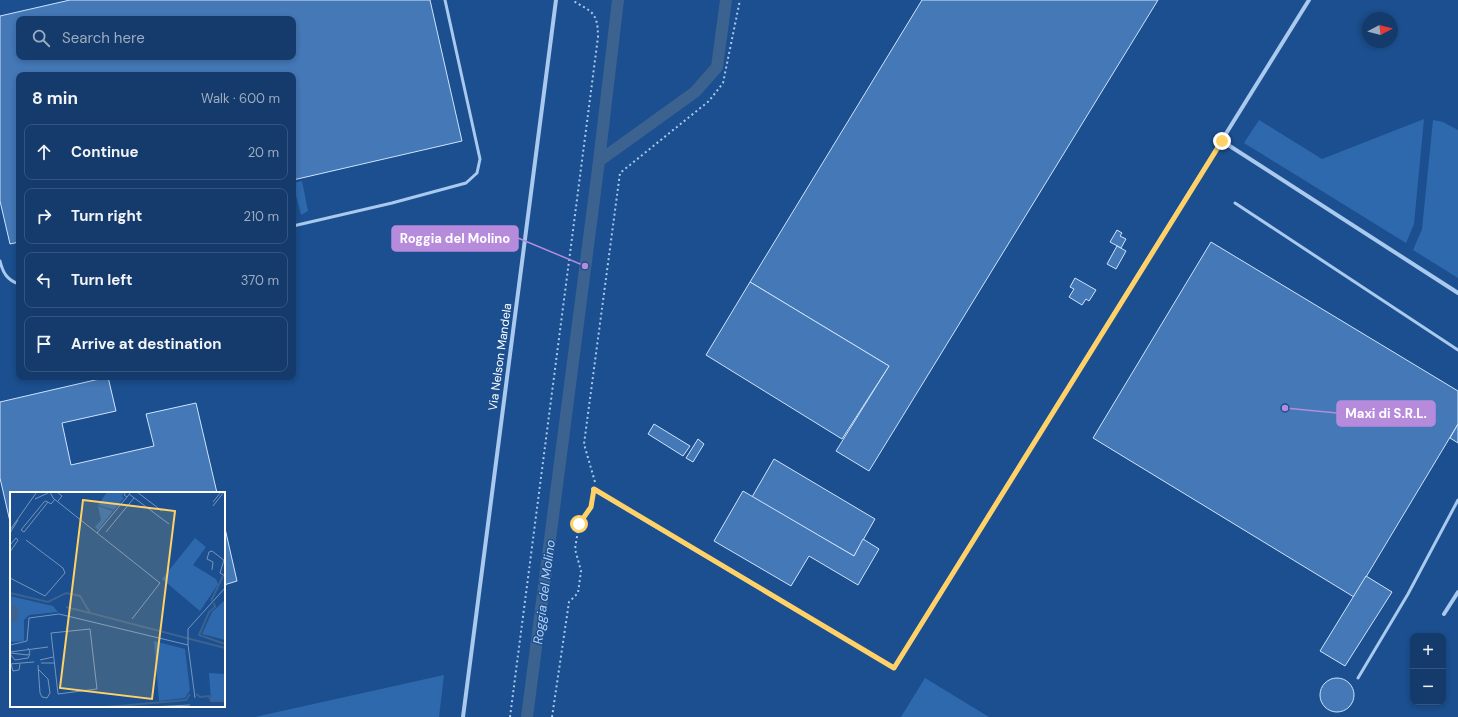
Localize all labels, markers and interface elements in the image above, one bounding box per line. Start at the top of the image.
north arrow [1362,12,1398,48]
search box [16,16,296,60]
icon: search [30,27,52,49]
text: Search here [62,28,145,48]
text: 8 min [32,87,78,109]
text: Walk · 600 m [201,90,280,107]
route end [1213,132,1231,150]
icon: ahead [33,141,55,163]
text: Continue [71,142,139,162]
text: 20 m [248,144,279,161]
icon: right [33,205,55,227]
text: Turn right [71,206,142,226]
text: 210 m [244,208,279,225]
callout: Roggia del Molino [392,226,518,251]
text: Roggia del Molino [400,230,510,247]
icon: left [33,269,55,291]
text: Turn left [71,270,132,290]
text: 370 m [241,272,279,289]
street label: Via Nelson Mandela [485,302,515,412]
icon: arrive [33,333,55,355]
text: Arrive at destination [71,334,222,354]
callout: Maxi di S.R.L. [1337,401,1435,426]
text: Maxi di S.R.L. [1345,405,1427,422]
inset map [10,492,225,707]
route start [570,515,588,533]
water label: Roggia del Molino [529,538,559,645]
map controls [1410,633,1446,705]
button: + [1410,633,1446,669]
button: − [1410,669,1446,705]

